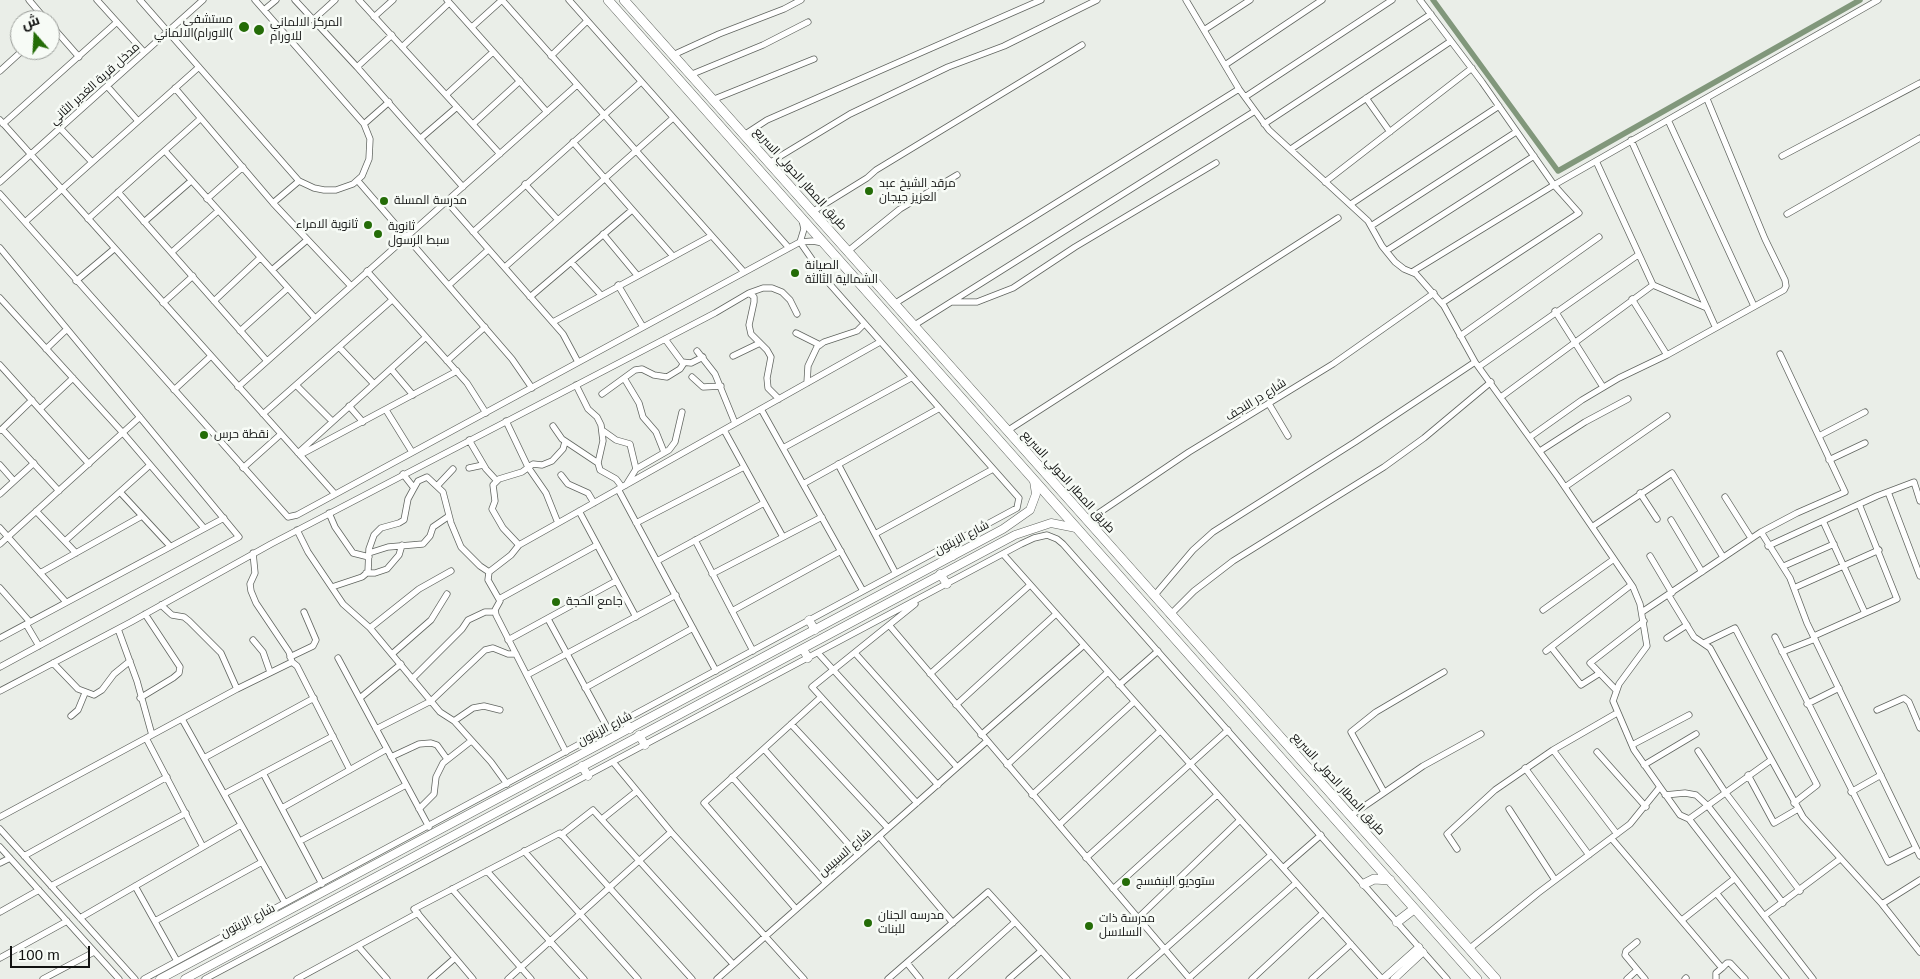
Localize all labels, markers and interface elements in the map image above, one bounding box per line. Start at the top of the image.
north arrow [10,10,60,60]
text: ش [19,11,42,32]
place label: مستشفى الاورام)الالماني( [154,13,233,41]
place label: المركز الالماني للاورام [270,16,342,44]
marker: مستشفى الاورام)الالماني( [237,20,251,34]
marker: المركز الالماني للاورام [252,23,266,37]
street label: مدخل قرية الغدير الثاني [47,40,143,128]
street label: طريق المطار الحولي السريع [750,125,850,233]
place label: مرقد الشيخ عبد العزيز جيجان [879,177,956,205]
marker: مرقد الشيخ عبد العزيز جيجان [863,185,875,197]
place label: مدرسة المسلة [394,194,467,208]
marker: مدرسة المسلة [378,195,390,207]
place label: ثانوية الامراء [296,218,358,232]
marker: ثانوية الامراء [362,219,374,231]
place label: ثانوية سبط الرسول [388,220,449,248]
marker: ثانوية سبط الرسول [372,228,384,240]
place label: الصيانة الشمالية الثالثة [805,259,878,287]
marker: الصيانة الشمالية الثالثة [789,267,801,279]
street label: شارع در النجف [1223,376,1289,424]
place label: نقطة حرس [214,428,269,442]
street label: طريق المطار الحولي السريع [1018,428,1118,536]
marker: نقطة حرس [198,429,210,441]
street label: شارع الزيتون [932,518,992,558]
place label: جامع الحجة [566,595,623,609]
marker: جامع الحجة [550,596,562,608]
street label: شارع الزيتون [575,709,635,749]
street label: طريق المطار الحولي السريع [1288,730,1388,838]
street label: شارع السبيس [816,826,874,880]
place label: ستوديو البنفسج [1136,875,1215,889]
marker: ستوديو البنفسج [1120,876,1132,888]
street label: شارع الزيتون [218,901,278,941]
place label: مدرسه الجنان للبنات [878,909,944,937]
place label: مدرسة ذات السلاسل [1099,912,1155,940]
marker: مدرسه الجنان للبنات [862,917,874,929]
marker: مدرسة ذات السلاسل [1083,920,1095,932]
scale bar [12,936,92,968]
text: 100 m [18,946,60,963]

